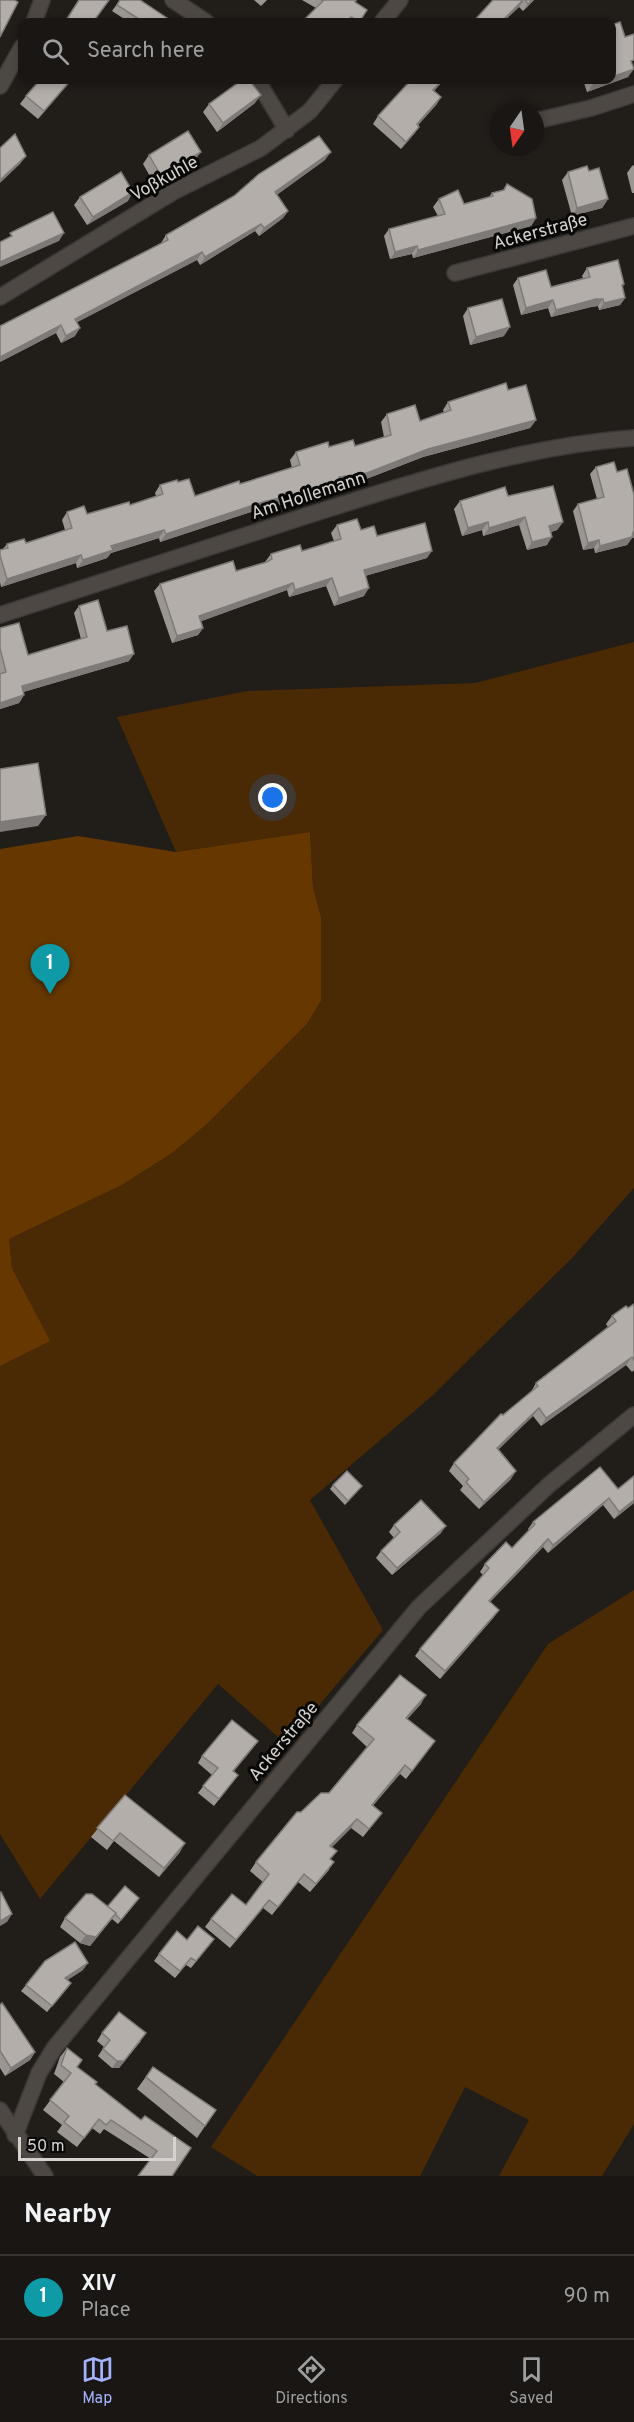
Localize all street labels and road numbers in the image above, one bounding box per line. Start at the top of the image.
street label: Voßkuhle [127,151,203,207]
street label: Ackerstraße [491,209,590,256]
street label: Am Hollemann [248,467,369,526]
street label: Ackerstraße [244,1697,324,1786]

